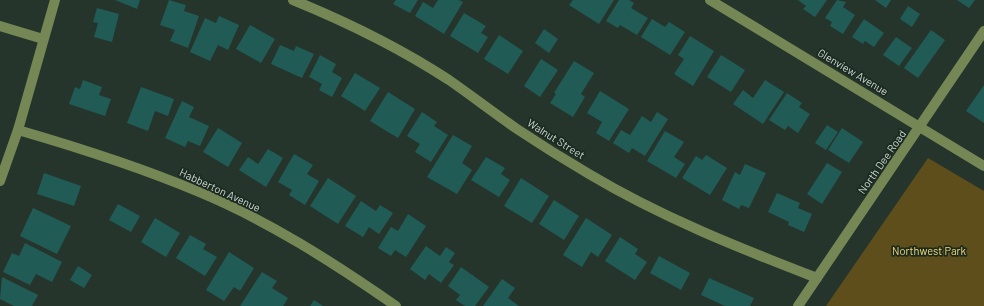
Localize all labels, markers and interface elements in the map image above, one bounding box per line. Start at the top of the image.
street label: Glenview Avenue [816,45,891,98]
street label: Walnut Street [525,116,587,161]
street label: North Dee Road [855,127,908,196]
street label: Habberton Avenue [178,165,263,214]
park label: Northwest Park [892,244,967,257]

